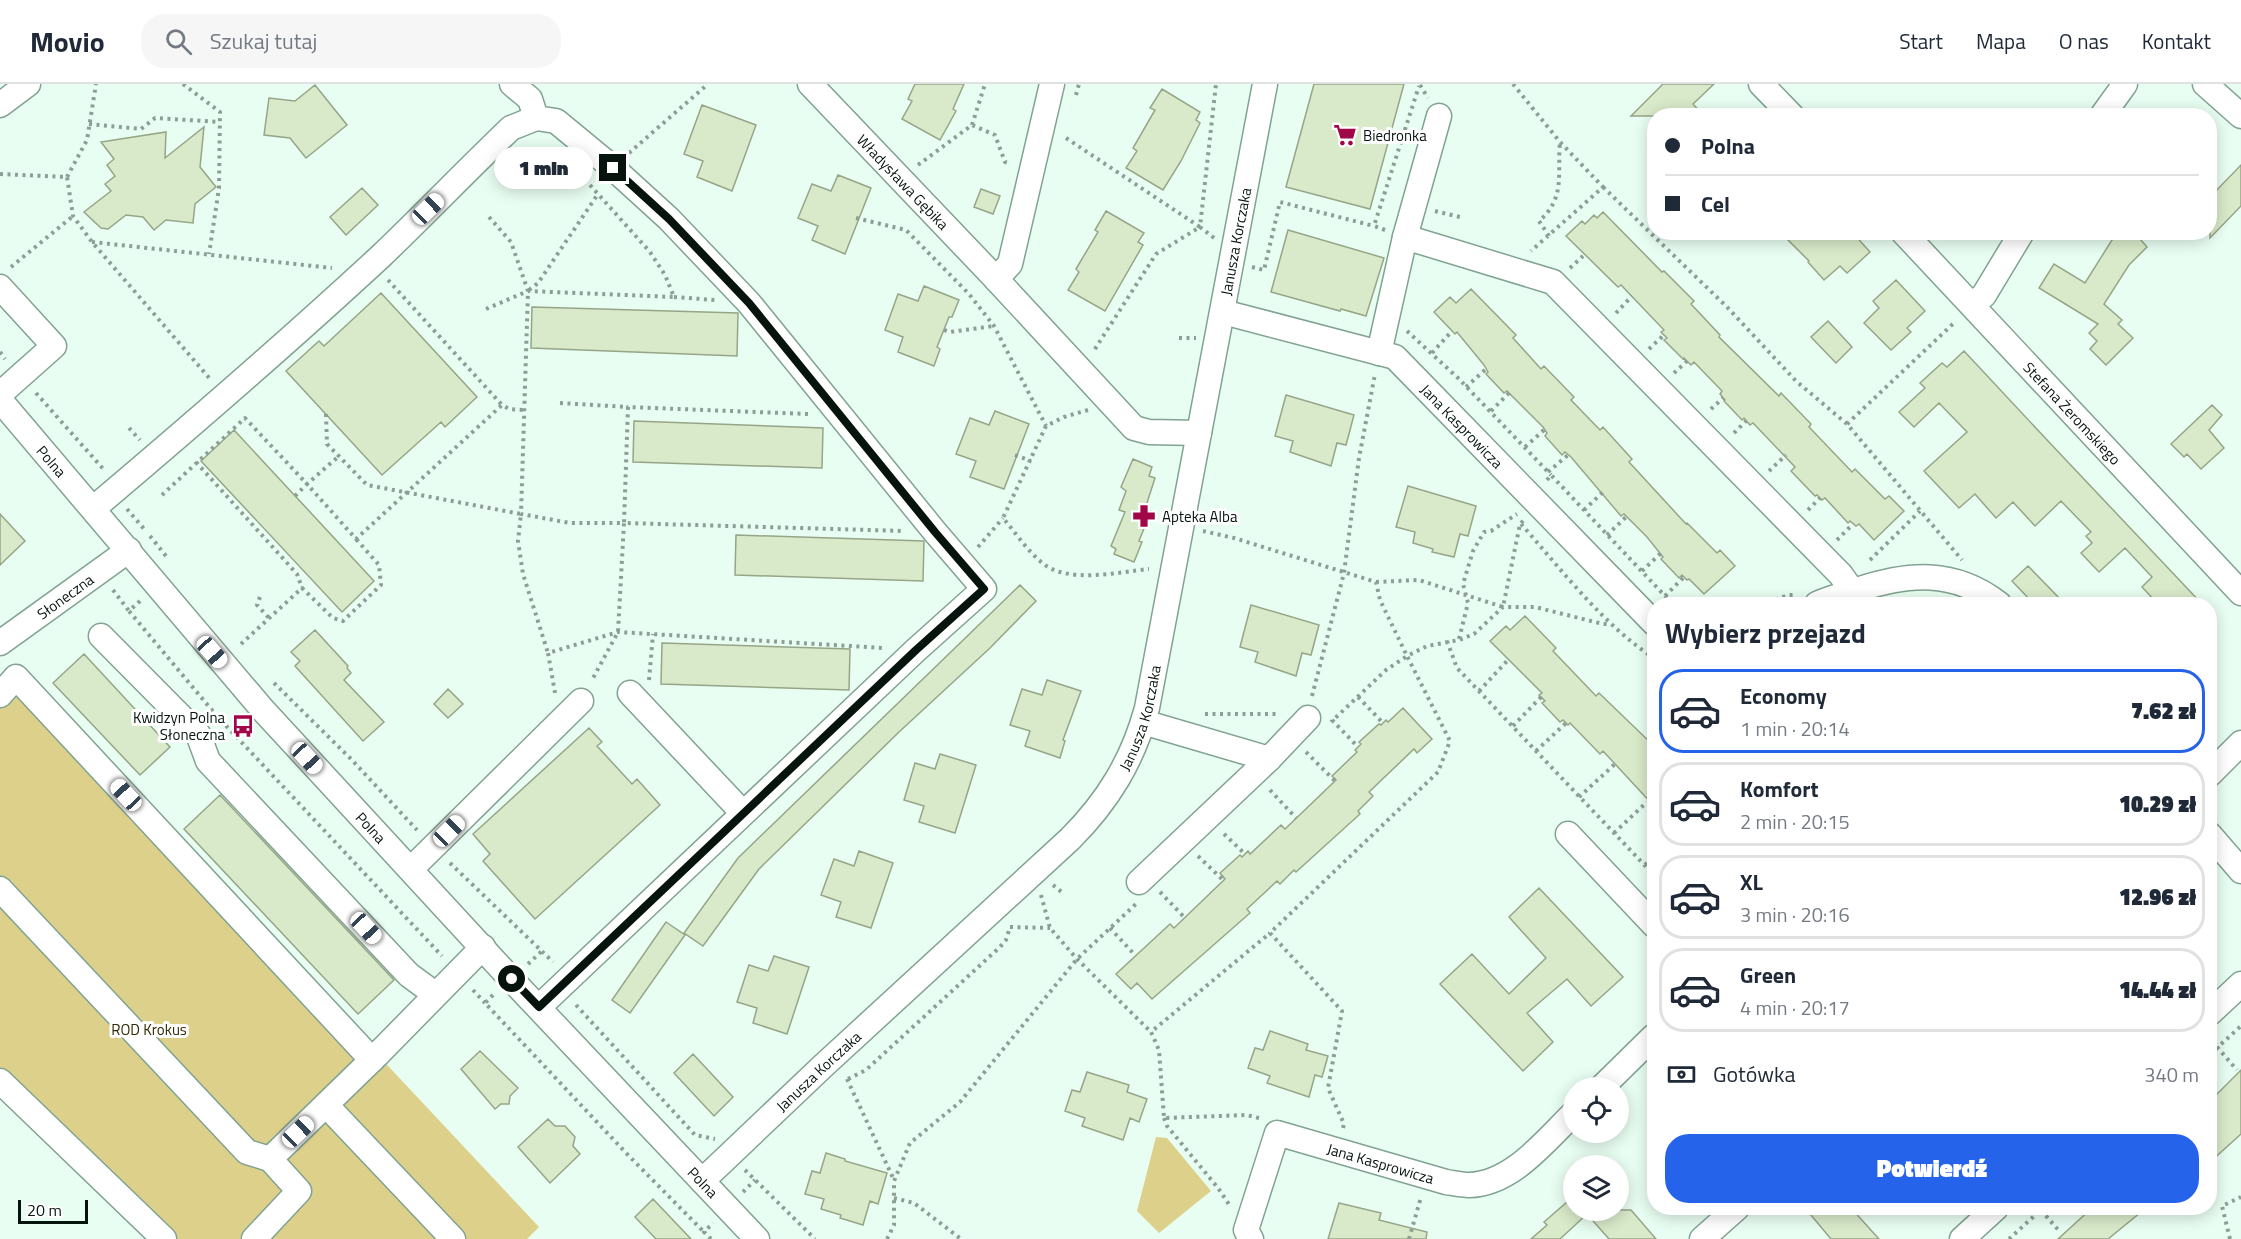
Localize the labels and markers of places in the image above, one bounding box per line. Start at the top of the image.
supermarket icon: Biedronka [1332,122,1358,148]
place label: Biedronka [1363,124,1427,147]
pharmacy icon: Apteka Alba [1131,503,1157,529]
place label: Apteka Alba [1162,505,1238,528]
place label: Kwidzyn Polna Słoneczna [133,706,225,746]
bus stop icon: Kwidzyn Polna Słoneczna [230,713,256,739]

